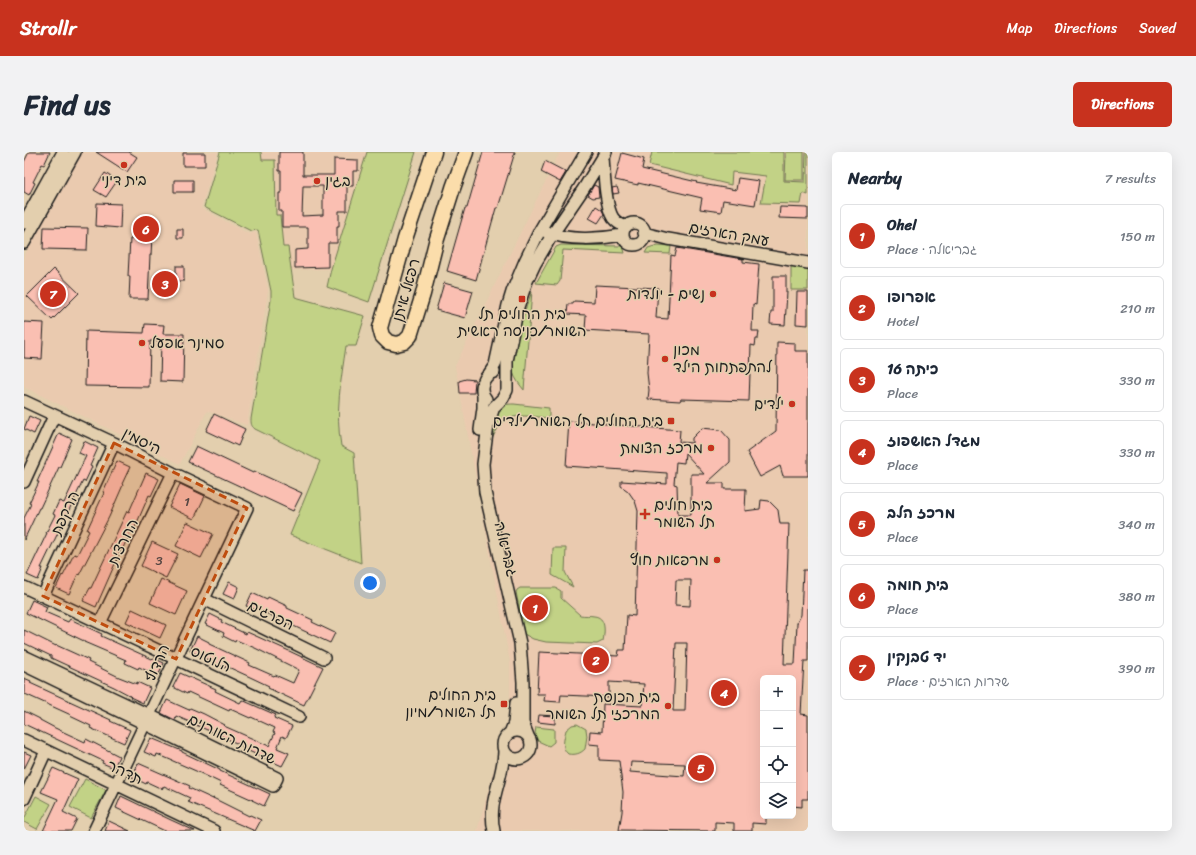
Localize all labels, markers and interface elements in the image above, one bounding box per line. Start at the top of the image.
text: Strollr [20,12,76,45]
text: Map [1006,16,1032,41]
text: Directions [1054,16,1117,41]
text: Saved [1139,16,1176,41]
text: Find us [24,80,111,129]
button: Directions [1073,82,1172,127]
marker: בית דיני [119,160,129,170]
text: Nearby [848,163,902,193]
place label: בית דיני [101,167,147,193]
text: 7 results [1105,167,1156,190]
place label: בגין [325,168,351,194]
marker: בגין [312,176,322,186]
text: Ohel [887,212,917,238]
pin: 6 [133,214,159,244]
street label: עמק הארזים [687,214,771,254]
text: 1 [859,225,865,248]
text: 150 m [1120,225,1155,248]
text: Place · גבריאלה [887,238,977,261]
street label: רפאל איתן [385,255,427,325]
pin: 3 [152,269,178,299]
pin: 7 [40,279,66,309]
place label: נשים - יולדות [626,281,705,307]
text: אפרופו [887,284,936,310]
marker: נשים - יולדות [708,289,718,299]
marker: בית החולים תל השומר/כניסה ראשית [517,294,527,304]
text: 2 [858,297,866,320]
text: 210 m [1120,297,1155,320]
place label: בית החולים תל השומר/כניסה ראשית [456,301,587,344]
text: Hotel [887,310,919,333]
place label: סמינר אפעל [150,330,224,356]
place label: מכון להתפתחות הילד [673,337,773,380]
marker: סמינר אפעל [137,338,147,348]
marker: מכון להתפתחות הילד [660,354,670,364]
text: כיתה 16 [887,356,938,382]
text: 3 [858,369,866,392]
text: 330 m [1119,369,1155,392]
text: Place [887,382,918,405]
place label: ילדים [754,391,784,417]
marker: ילדים [787,399,797,409]
place label: בית החולים תל השומר/ילדים [493,408,663,434]
marker: בית החולים תל השומר/ילדים [666,416,676,426]
street label: היסמין [118,420,166,462]
text: מגדל האשפוז [887,428,980,454]
place label: מרכז הצומת [620,435,703,461]
text: 4 [858,441,866,464]
text: 330 m [1119,441,1155,464]
marker: מרכז הצומת [706,443,716,453]
text: Place [887,454,918,477]
street label: הרקפת [43,486,87,541]
house number: 1 [184,490,190,513]
place label: בית חולים תל השומר [654,492,715,535]
text: מרכז הלב [887,500,955,526]
marker: בית חולים תל השומר [639,508,651,520]
text: 5 [858,513,866,536]
text: 340 m [1118,513,1155,536]
street label: החרצית [100,514,146,571]
street label: גבריאלה [487,519,525,579]
text: Place [887,526,918,549]
place label: מרפאות חוץ [630,547,709,573]
house number: 3 [155,549,163,572]
marker: מרפאות חוץ [712,555,722,565]
text: בית חומה [887,572,949,598]
your location [360,573,380,593]
text: 6 [858,585,866,608]
text: 380 m [1118,585,1155,608]
street label: הפרגים [243,593,299,637]
pin: 1 [522,593,548,623]
text: Place [887,598,918,621]
street label: הלוטוס [186,638,236,680]
street label: הרדוף [137,640,177,686]
text: יד טבנקין [887,644,947,670]
pin: 2 [583,645,609,675]
text: 7 [858,657,866,680]
text: 390 m [1118,657,1155,680]
text: Place · שדרות הארזים [887,670,1009,693]
map controls [760,675,796,819]
button: + [760,675,796,711]
pin: 4 [711,678,737,708]
place label: בית החולים תל השומר/מיון [405,682,496,725]
place label: בית הכנסת המרכזי תל השומר [546,684,660,727]
marker: בית החולים תל השומר/מיון [499,699,509,709]
marker: בית הכנסת המרכזי תל השומר [663,701,673,711]
street label: שדרות האורנים [183,706,281,772]
button: − [760,711,796,747]
button: locate [760,747,796,783]
street label: תדהר [103,752,147,792]
pin: 5 [688,753,714,783]
button: layers [760,783,796,819]

